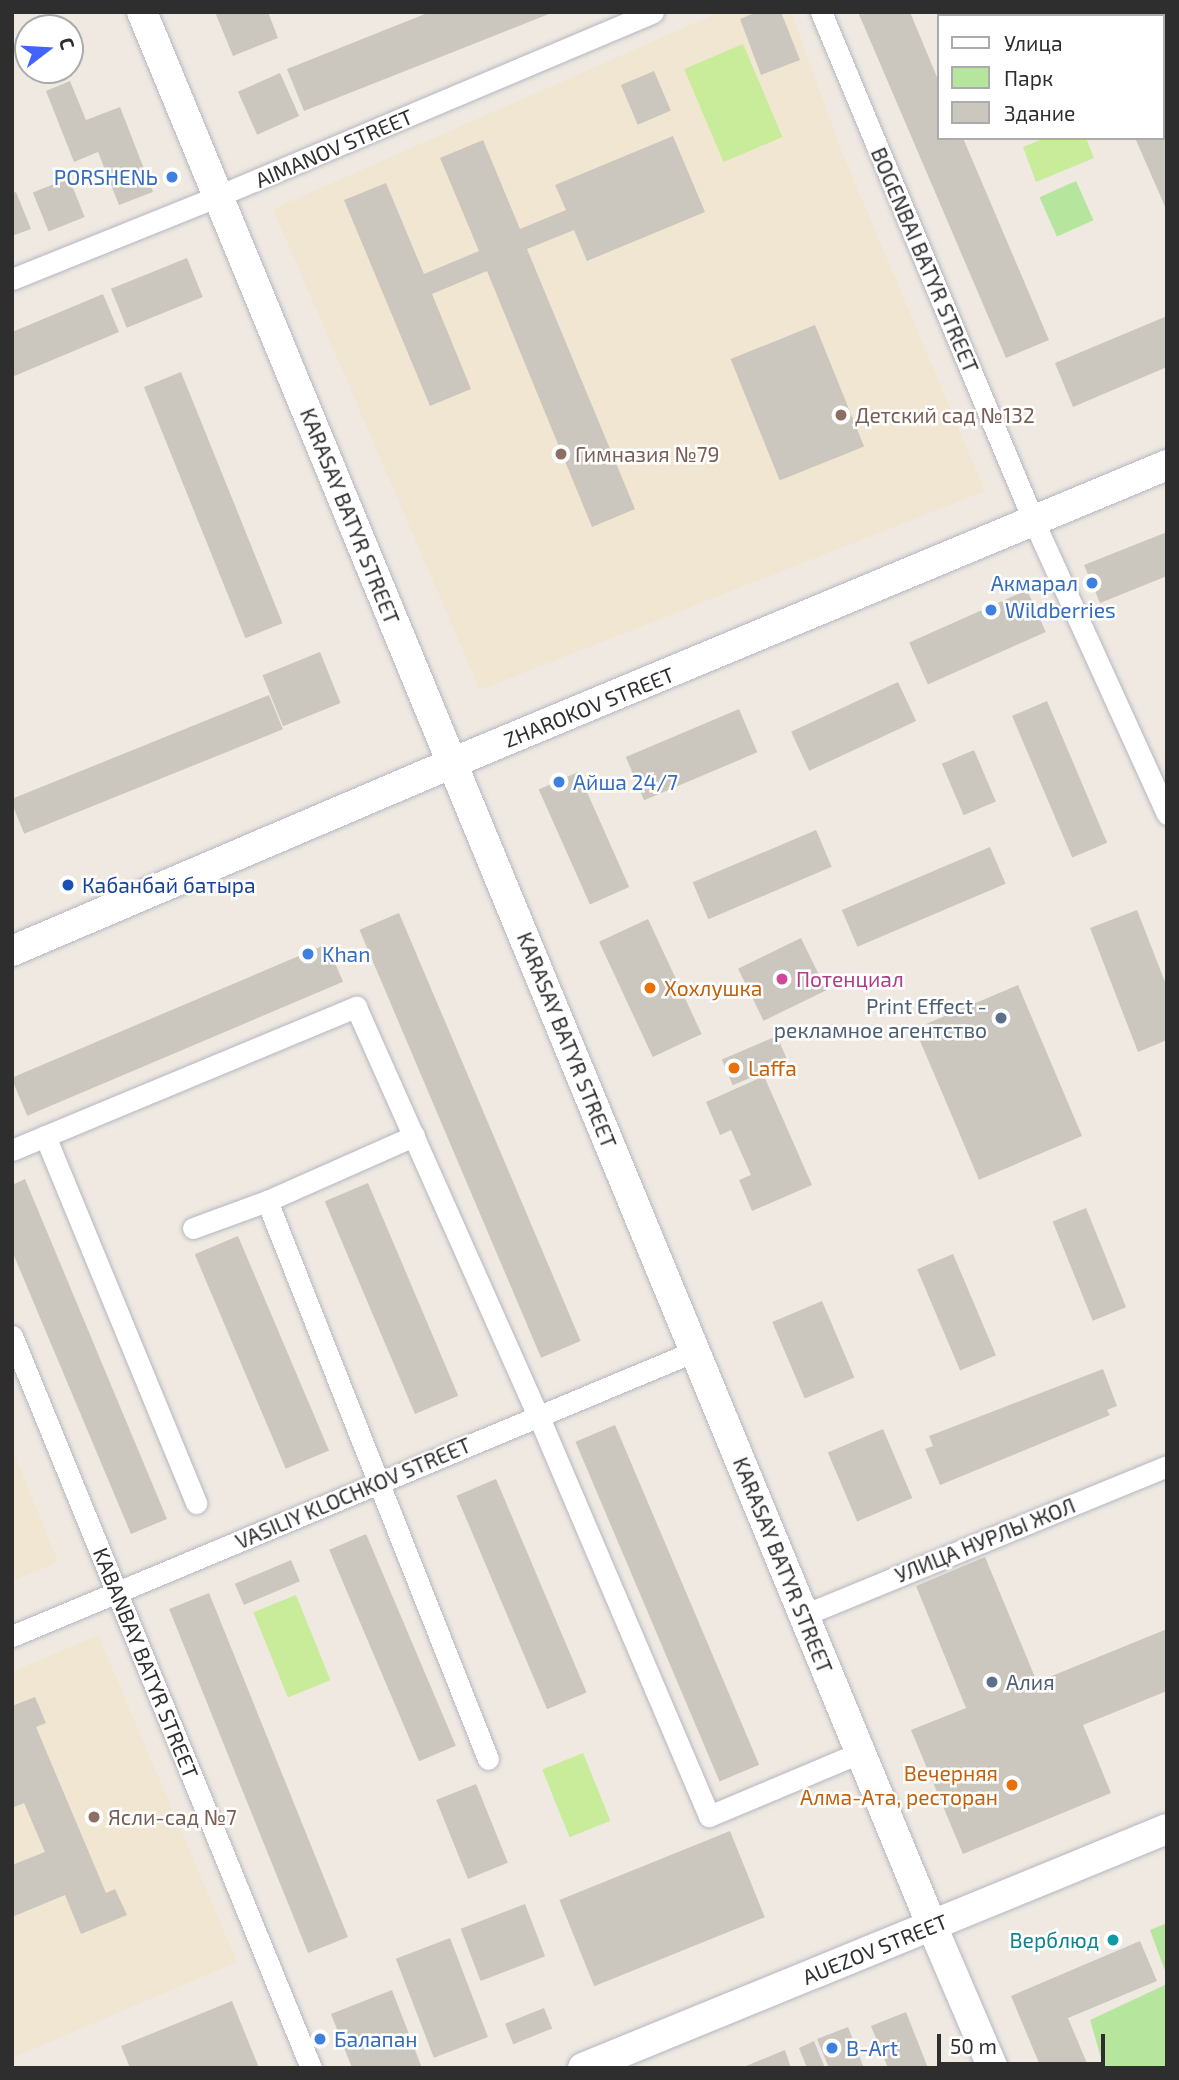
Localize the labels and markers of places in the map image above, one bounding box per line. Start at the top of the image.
place label: PORSHENЬ [54,164,158,190]
marker: PORSHENЬ [164,169,180,185]
place label: Детский сад №132 [855,402,1035,428]
marker: Детский сад №132 [833,407,849,423]
place label: Гимназия №79 [575,441,720,467]
marker: Гимназия №79 [553,446,569,462]
place label: Акмарал [991,570,1078,596]
marker: Акмарал [1084,575,1100,591]
place label: Wildberries [1005,597,1116,623]
marker: Wildberries [983,602,999,618]
place label: Айша 24/7 [573,769,678,795]
marker: Айша 24/7 [551,774,567,790]
place label: Кабанбай батыра [82,872,256,898]
marker: Кабанбай батыра [60,877,76,893]
place label: Khan [322,941,370,967]
marker: Khan [300,946,316,962]
place label: Потенциал [796,966,904,992]
marker: Потенциал [774,971,790,987]
place label: Хохлушка [664,975,762,1001]
marker: Хохлушка [642,980,658,996]
place label: Print Effect - рекламное агентство [774,993,987,1043]
marker: Print Effect - рекламное агентство [993,1010,1009,1026]
place label: Laffa [748,1055,797,1081]
marker: Laffa [726,1060,742,1076]
place label: Алия [1006,1669,1055,1695]
marker: Алия [984,1674,1000,1690]
place label: Вечерняя Алма-Ата, ресторан [800,1760,998,1810]
marker: Вечерняя Алма-Ата, ресторан [1004,1777,1020,1793]
place label: Ясли-сад №7 [108,1804,237,1830]
marker: Ясли-сад №7 [86,1809,102,1825]
place label: Верблюд [1010,1927,1099,1953]
marker: Верблюд [1105,1932,1121,1948]
place label: Балапан [334,2026,417,2052]
marker: Балапан [312,2031,328,2047]
place label: B-Art [846,2035,898,2061]
marker: B-Art [824,2040,840,2056]

